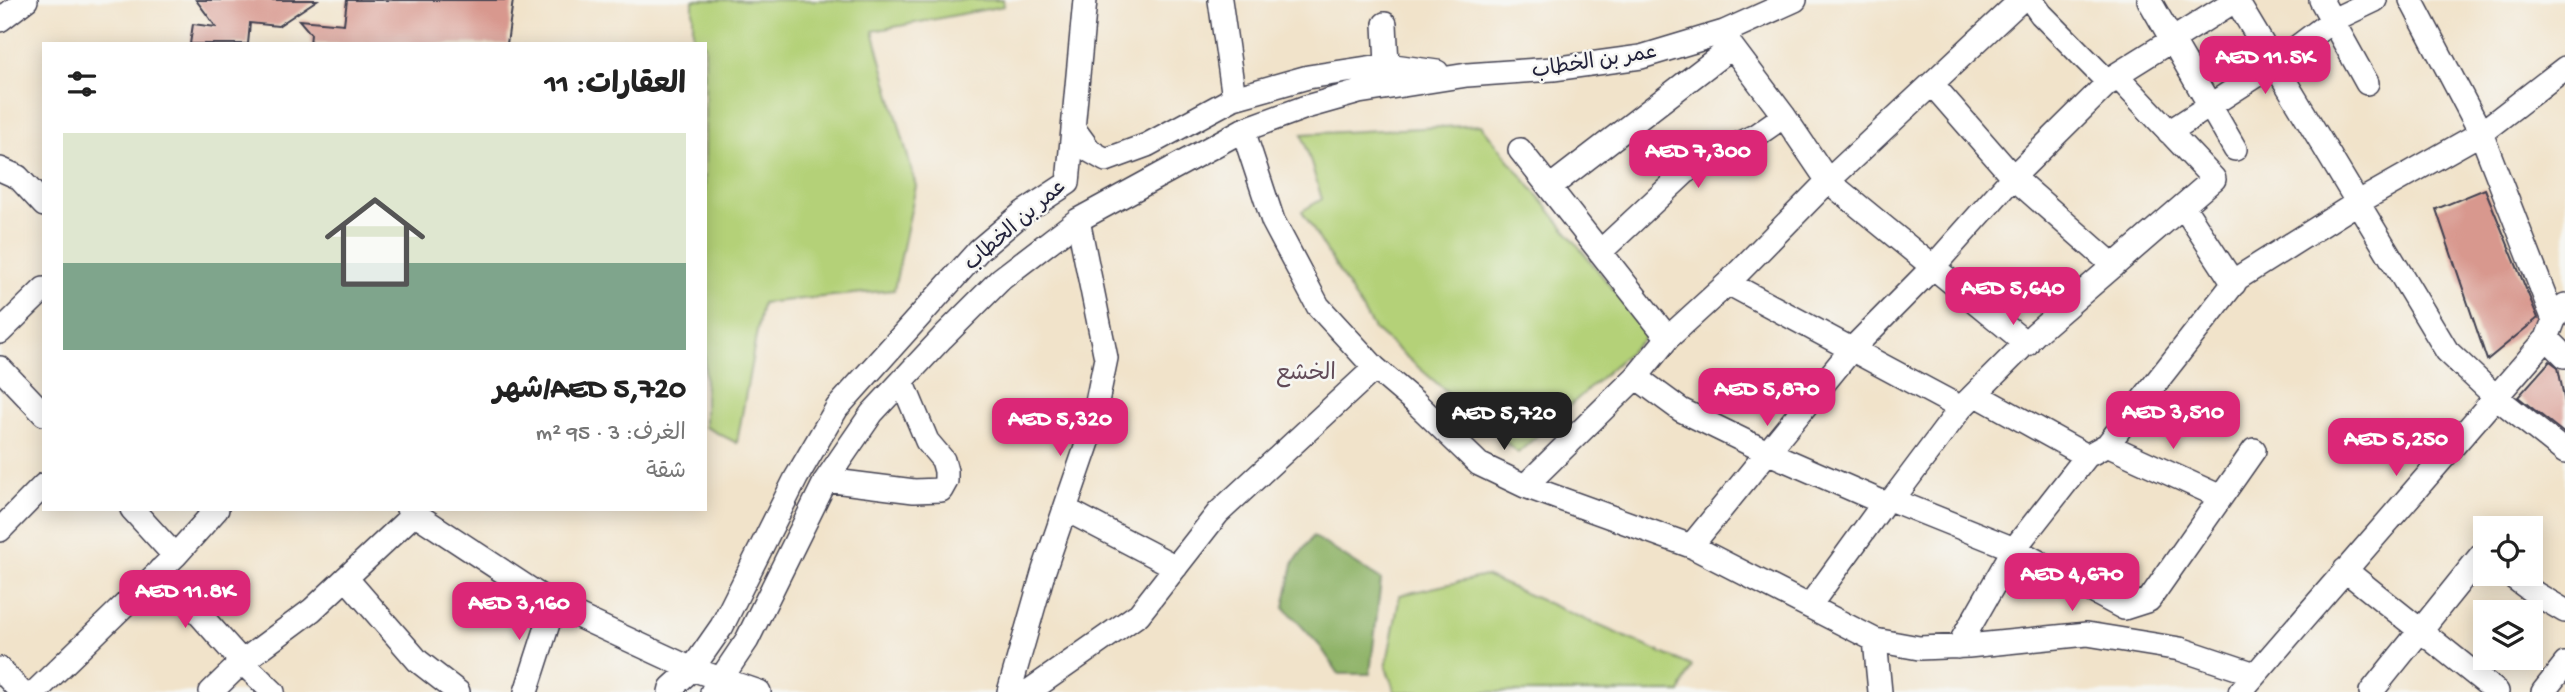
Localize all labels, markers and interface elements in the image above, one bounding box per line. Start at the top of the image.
pin: AED 11.5K [2185,36,2345,96]
street label: عمر بن الخطاب [1530,41,1659,86]
text: AED 11.5K [2216,45,2314,72]
icon: filters [63,65,101,103]
text: العقارات: 11 [545,69,686,104]
pin: AED 7,300 [1618,130,1778,190]
text: AED 7,300 [1645,139,1751,166]
street label: عمر بن الخطاب [960,176,1072,278]
icon: home [312,179,438,305]
pin: AED 5,640 [1933,268,2093,327]
text: AED 5,640 [1961,276,2065,303]
district label: الخشع [1276,361,1336,388]
pin: AED 5,870 [1687,368,1847,428]
text: AED 5,720/شهر [493,374,686,409]
text: AED 5,870 [1714,377,1820,404]
pin: AED 5,720 [1424,392,1584,452]
pin: AED 3,510 [2093,392,2253,451]
pin: AED 5,320 [980,398,1140,458]
text: AED 3,510 [2122,400,2224,427]
text: AED 5,720 [1452,401,1556,428]
text: AED 5,320 [1008,407,1112,434]
pin: AED 5,250 [2316,419,2476,478]
text: الغرف: 3 · 95 m² [536,421,686,448]
text: AED 5,250 [2344,427,2448,454]
text: شقة [646,459,686,486]
map controls [2473,516,2543,670]
button: locate [2473,516,2543,586]
pin: AED 4,670 [1992,554,2152,613]
text: AED 4,670 [2020,562,2124,589]
pin: AED 11.8K [105,570,265,630]
text: AED 11.8K [135,579,235,606]
pin: AED 3,160 [439,582,599,642]
text: AED 3,160 [468,591,570,618]
button: layers [2473,600,2543,670]

